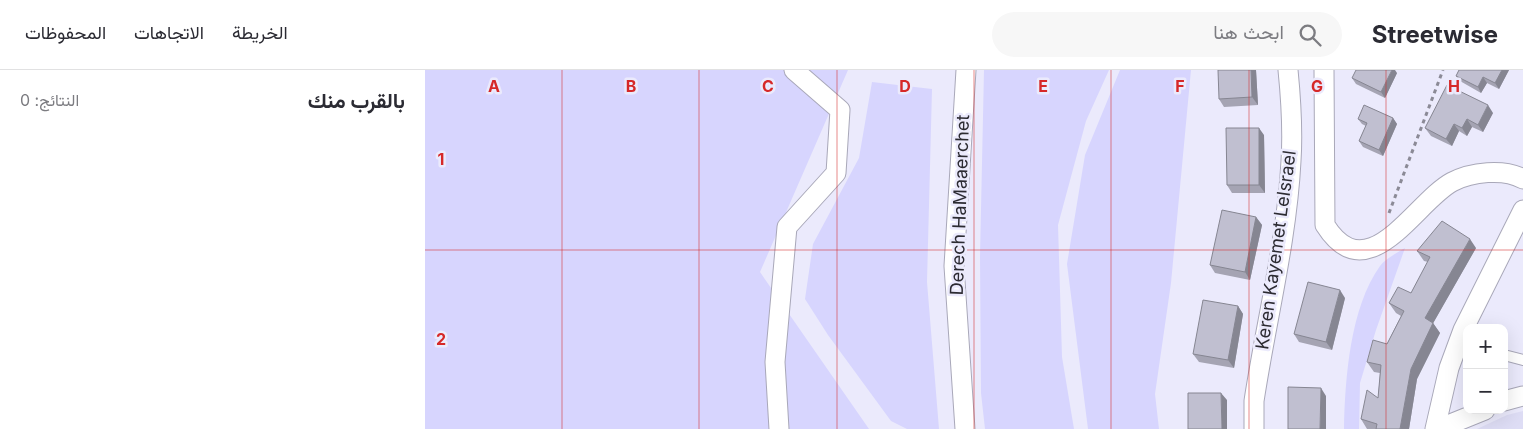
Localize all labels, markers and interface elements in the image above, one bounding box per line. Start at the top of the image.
search box [992,12,1342,57]
text: Streetwise [1372,20,1498,49]
text: ابحث هنا [1213,21,1284,44]
icon: search [1296,21,1324,49]
text: المحفوظات [25,22,106,43]
text: الاتجاهات [134,22,204,43]
text: الخريطة [232,22,288,43]
text: A [488,76,500,96]
text: B [626,76,636,96]
text: C [762,76,774,96]
text: D [899,76,911,96]
text: E [1038,76,1048,96]
text: F [1175,76,1185,96]
text: G [1311,76,1323,96]
text: H [1448,76,1460,96]
text: بالقرب منك [308,88,405,113]
text: النتائج: 0 [20,90,79,110]
street label: Derech HaMaaerchet [946,114,973,296]
text: 1 [438,149,444,169]
street label: Keren Kayemet LeIsrael [1251,149,1300,351]
map controls [1463,324,1508,414]
button: + [1463,324,1508,369]
text: 2 [436,329,446,349]
button: − [1463,369,1508,414]

